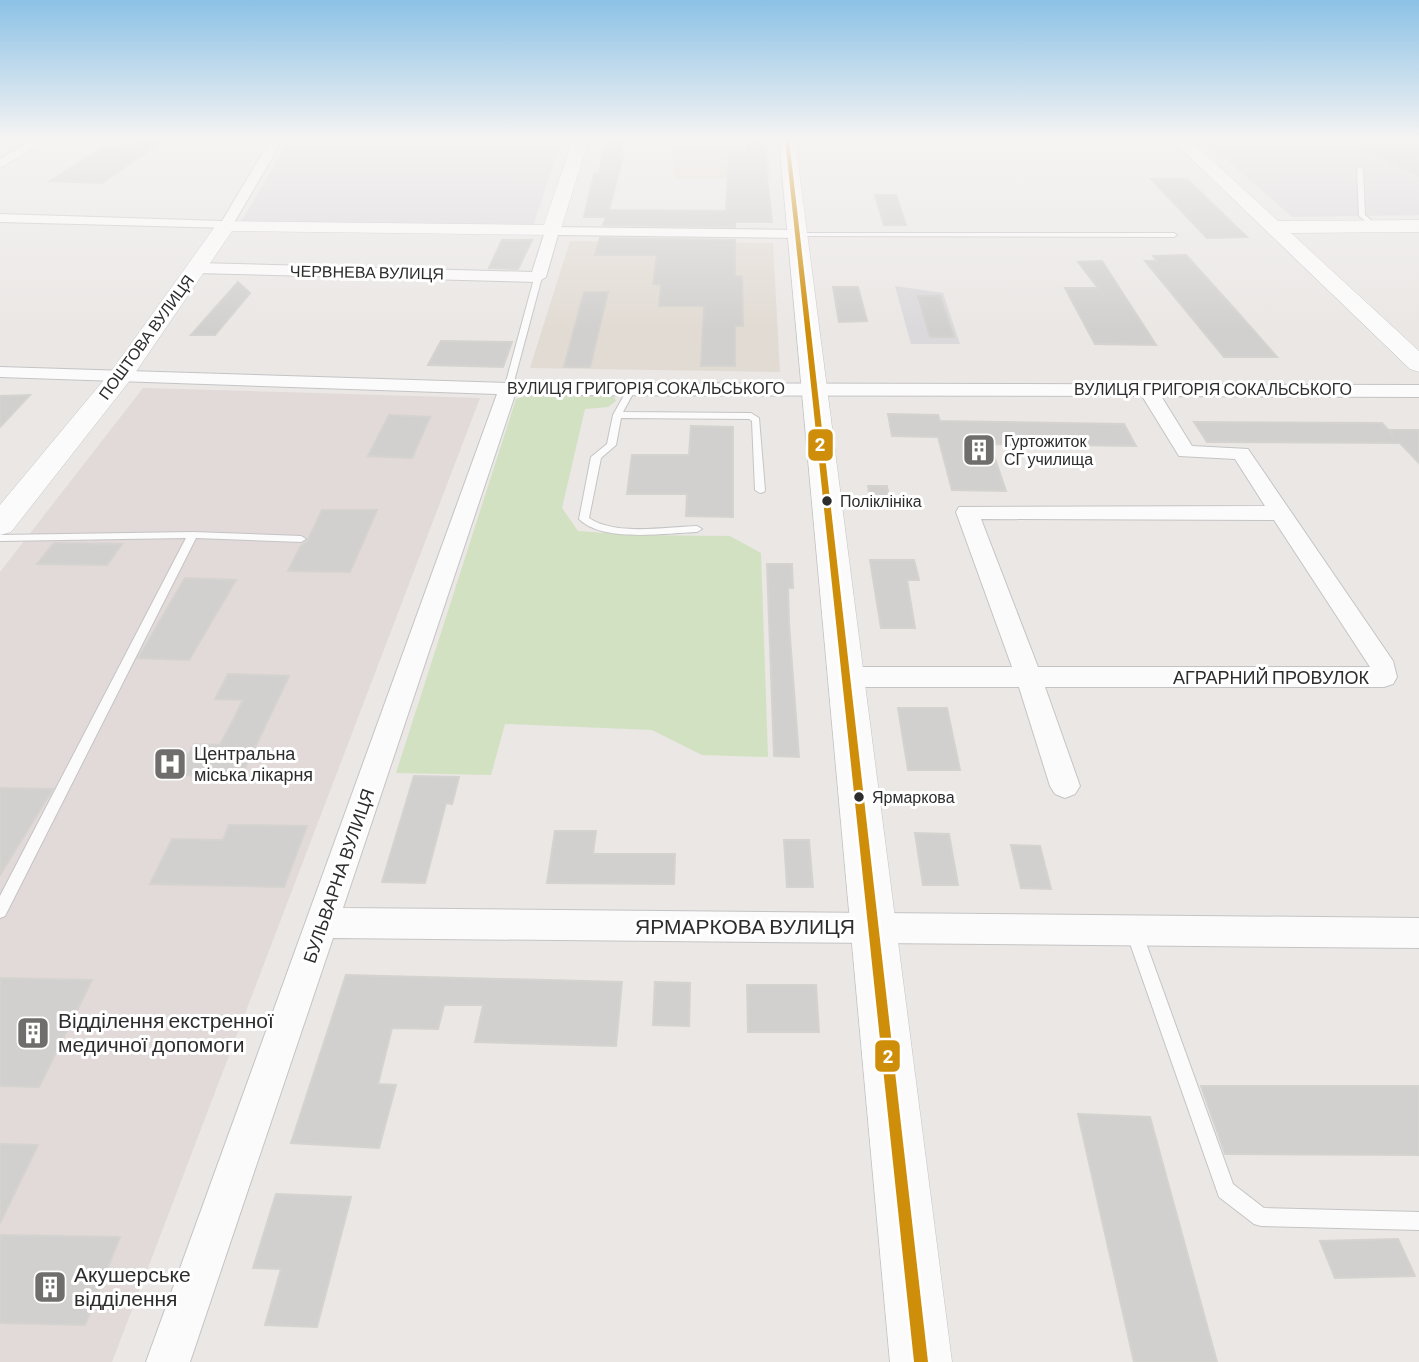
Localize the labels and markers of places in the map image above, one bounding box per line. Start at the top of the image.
building icon: Гуртожиток СГ училища [960,431,998,469]
place label: Гуртожиток СГ училища [1004,431,1093,468]
place label: Поліклініка [840,491,922,510]
marker: Поліклініка [820,494,834,508]
place label: Центральна міська лікарня [194,742,313,785]
hospital icon: Центральна міська лікарня [151,745,189,783]
place label: Ярмаркова [872,787,955,806]
marker: Ярмаркова [852,790,866,804]
place label: Відділення екстренної медичної допомоги [58,1007,274,1056]
building icon: Відділення екстренної медичної допомоги [14,1014,52,1052]
place label: Акушерське відділення [74,1261,191,1310]
building icon: Акушерське відділення [31,1268,69,1306]

